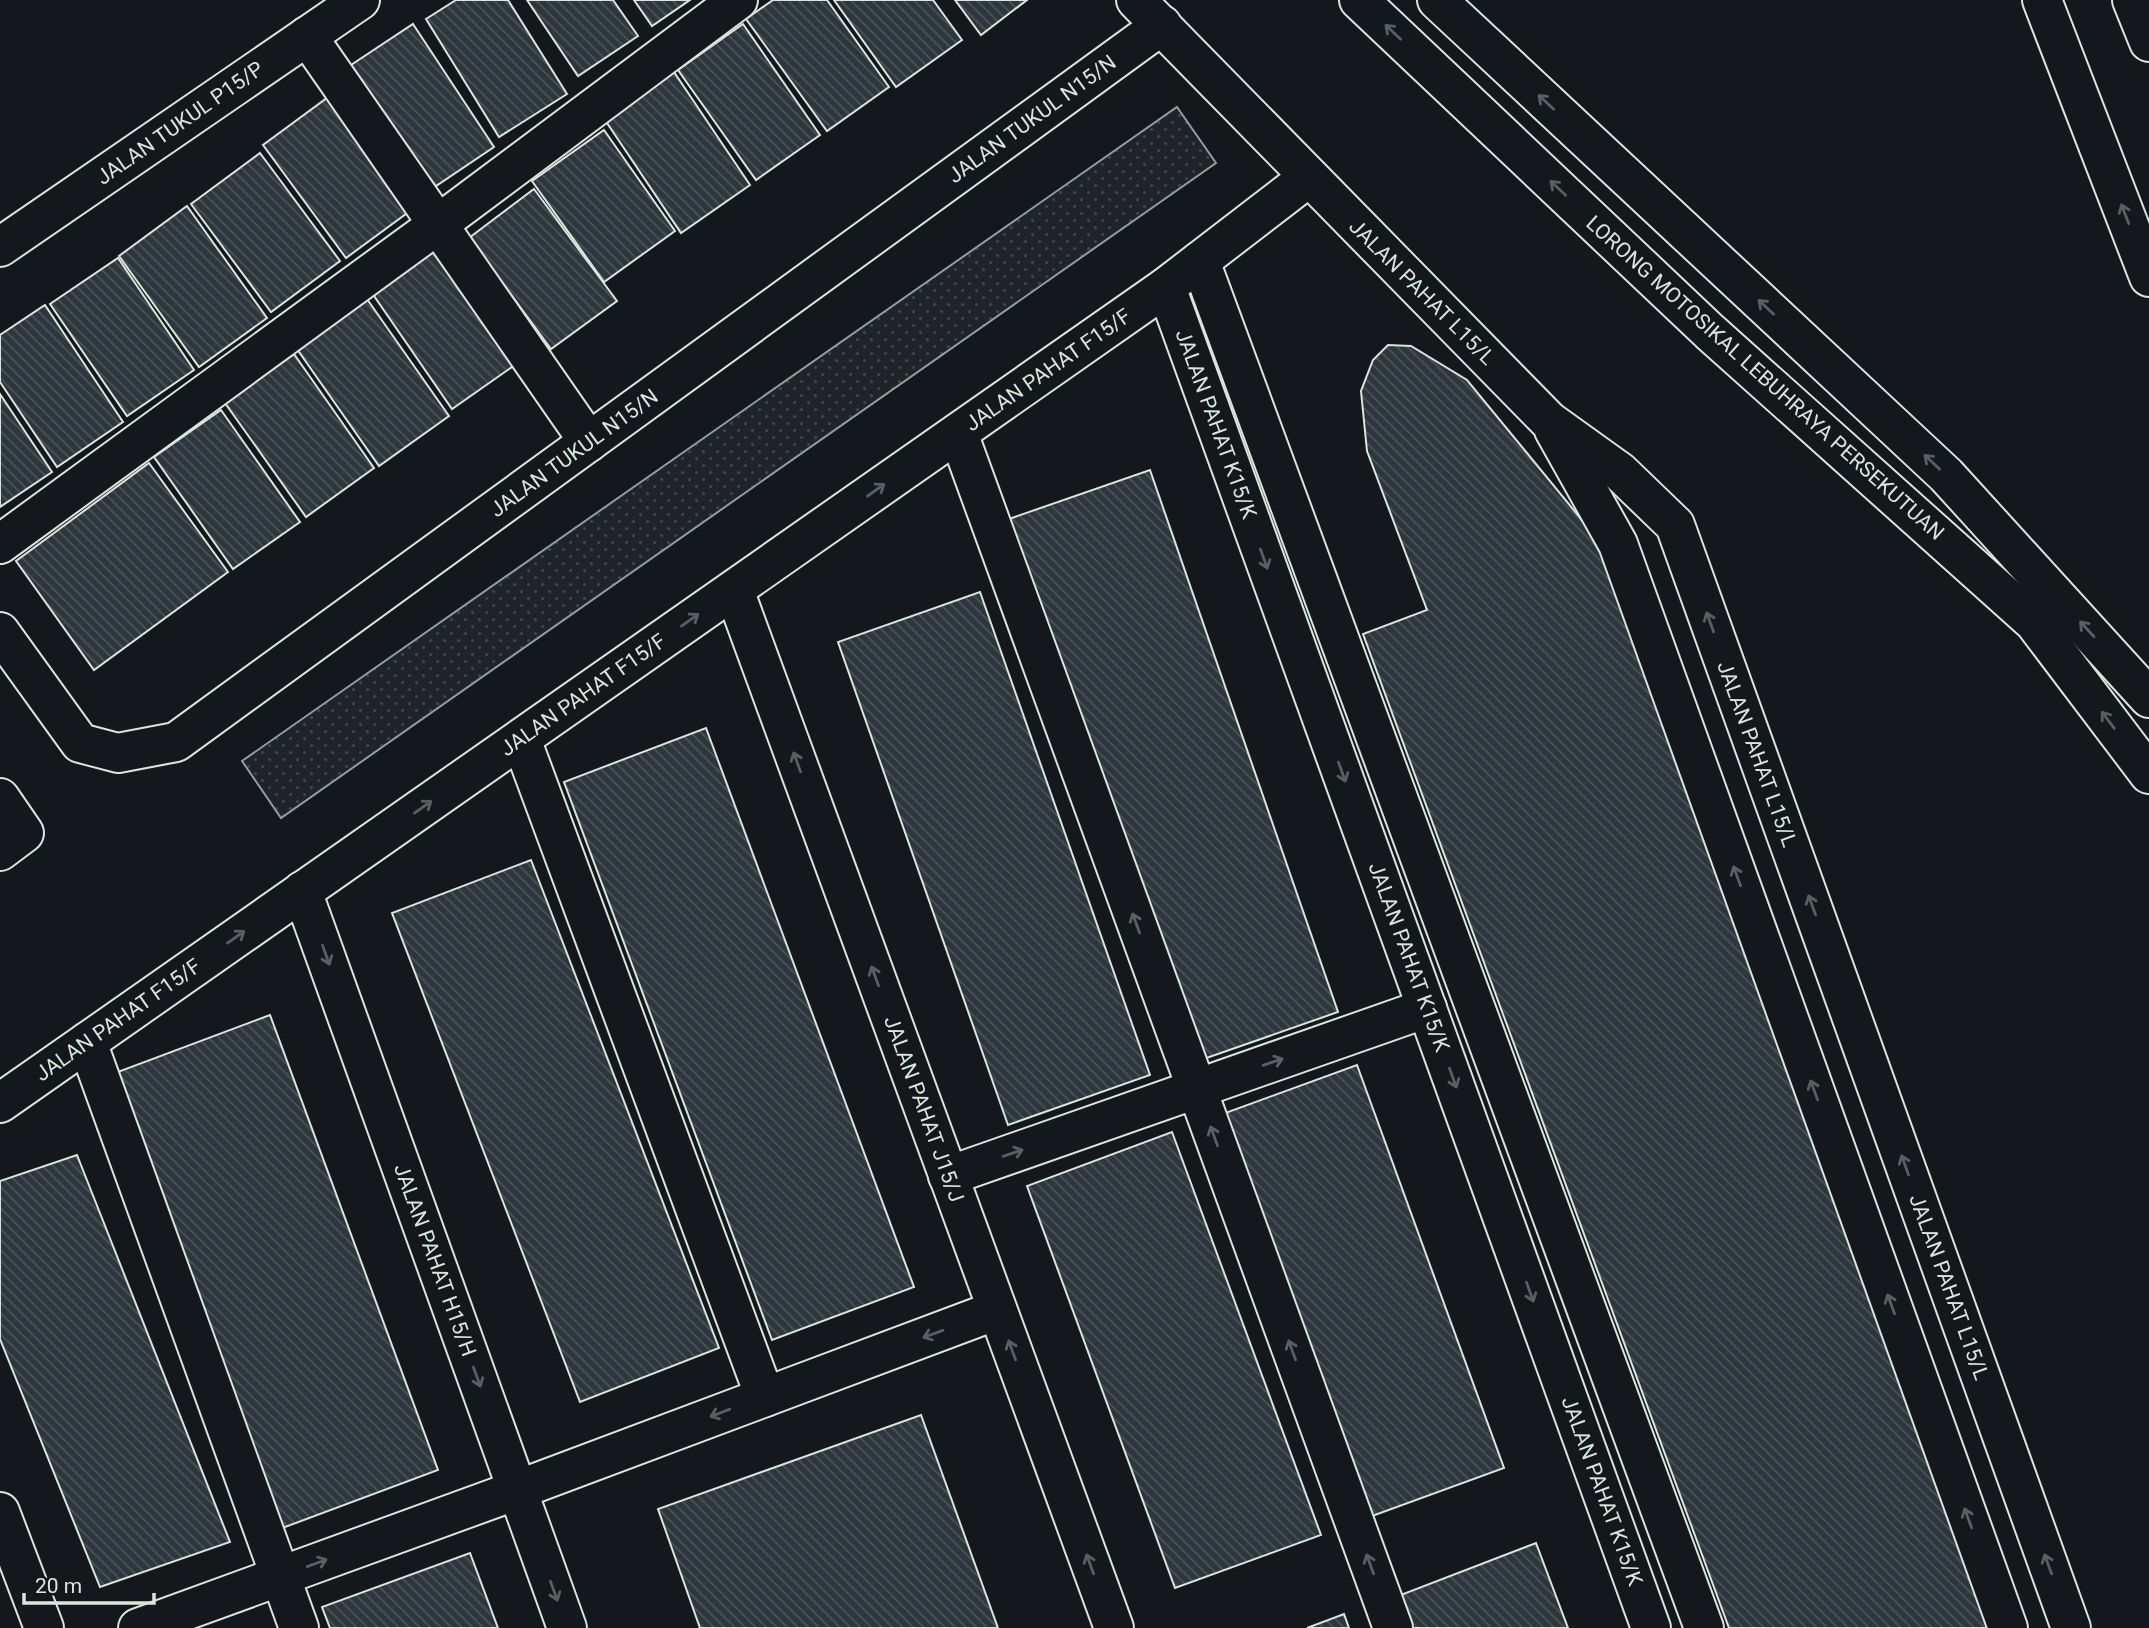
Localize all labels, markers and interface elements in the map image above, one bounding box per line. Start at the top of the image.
one-way arrow [1384,24,1402,40]
street label: JALAN TUKUL N15/N [943,50,1121,188]
street label: JALAN TUKUL P15/P [92,56,268,190]
one-way arrow [1538,93,1555,110]
one-way arrow [1550,180,1567,197]
one-way arrow [2117,203,2130,225]
street label: LORONG MOTOSIKAL LEBUHRAYA PERSEKUTUAN [1581,211,1949,545]
street label: JALAN PAHAT L15/L [1344,214,1500,370]
one-way arrow [1758,299,1775,316]
street label: JALAN PAHAT F15/F [961,304,1135,436]
street label: JALAN PAHAT K15/K [1171,326,1262,523]
street label: JALAN TUKUL N15/N [485,384,663,522]
one-way arrow [1924,454,1941,471]
one-way arrow [866,483,885,497]
one-way arrow [1259,547,1271,569]
one-way arrow [1703,611,1715,633]
one-way arrow [680,613,699,627]
one-way arrow [2079,621,2095,639]
street label: JALAN PAHAT F15/F [496,629,670,761]
street label: JALAN PAHAT L15/L [1712,658,1802,850]
one-way arrow [2100,711,2115,730]
one-way arrow [790,751,802,773]
one-way arrow [1337,761,1349,783]
one-way arrow [413,800,432,814]
street label: JALAN PAHAT K15/K [1364,859,1455,1056]
one-way arrow [1730,865,1743,887]
one-way arrow [1805,894,1818,916]
one-way arrow [1129,912,1141,934]
one-way arrow [226,930,246,944]
one-way arrow [320,944,333,966]
street label: JALAN PAHAT F15/F [31,954,205,1086]
one-way arrow [868,965,880,987]
street label: JALAN PAHAT J15/J [879,1013,969,1205]
one-way arrow [1262,1055,1284,1067]
one-way arrow [1448,1067,1460,1089]
one-way arrow [1807,1079,1820,1101]
one-way arrow [1207,1126,1219,1148]
one-way arrow [1001,1146,1023,1158]
one-way arrow [1898,1155,1910,1177]
street label: JALAN PAHAT H15/H [389,1160,481,1360]
street label: JALAN PAHAT L15/L [1904,1191,1994,1383]
one-way arrow [1525,1281,1537,1303]
one-way arrow [1884,1293,1897,1315]
one-way arrow [923,1329,945,1341]
one-way arrow [1005,1340,1017,1362]
one-way arrow [1285,1340,1297,1362]
one-way arrow [472,1366,484,1388]
street label: JALAN PAHAT K15/K [1557,1393,1648,1590]
one-way arrow [710,1408,732,1421]
one-way arrow [1961,1507,1974,1529]
one-way arrow [1083,1553,1096,1575]
one-way arrow [1363,1553,1375,1575]
one-way arrow [2041,1553,2054,1575]
one-way arrow [305,1556,327,1568]
scale bar [24,1562,154,1606]
text: 20 m [35,1574,82,1598]
one-way arrow [549,1580,561,1602]

